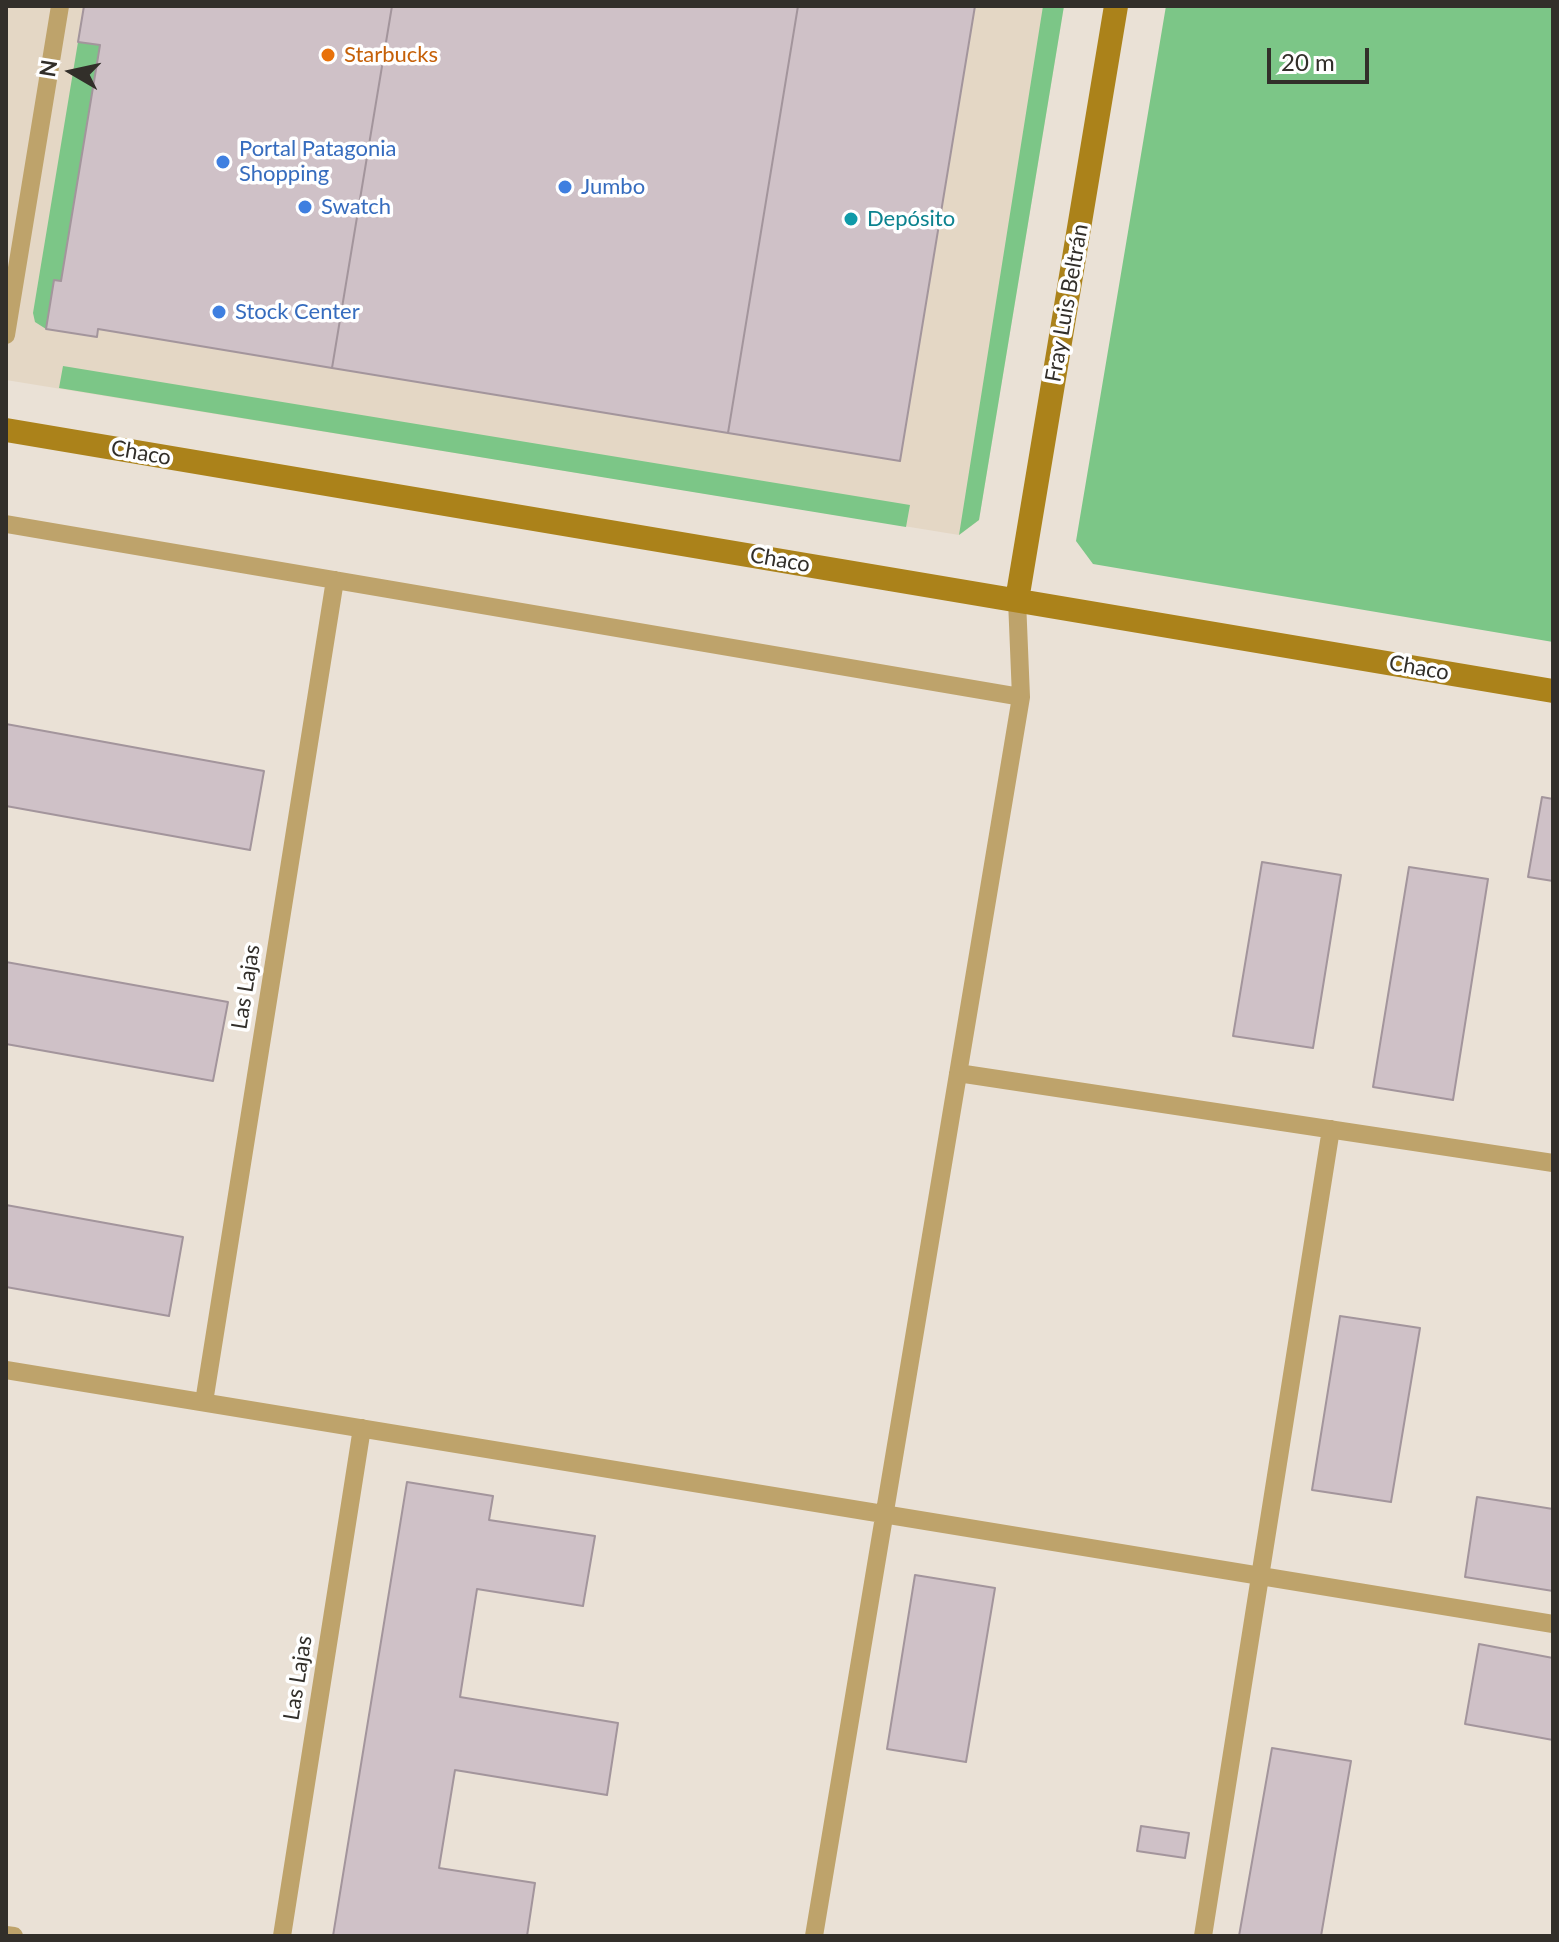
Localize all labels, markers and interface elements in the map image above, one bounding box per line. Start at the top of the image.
north arrow [32,32,112,112]
scale bar [1271,32,1373,82]
place label: Starbucks [344,42,438,68]
marker: Starbucks [319,46,337,64]
text: 20 m [1281,47,1335,76]
text: N [33,58,62,79]
place label: Portal Patagonia Shopping [239,136,396,188]
marker: Portal Patagonia Shopping [214,153,232,171]
place label: Jumbo [581,174,645,200]
marker: Jumbo [556,178,574,196]
place label: Swatch [321,194,391,220]
marker: Swatch [296,198,314,216]
place label: Depósito [867,206,955,232]
marker: Depósito [842,210,860,228]
street label: Fray Luis Beltrán [1040,222,1094,384]
place label: Stock Center [235,299,360,325]
marker: Stock Center [210,303,228,321]
street label: Chaco [109,435,173,471]
street label: Chaco [748,542,812,578]
street label: Chaco [1387,650,1451,686]
street label: Las Lajas [226,943,266,1031]
street label: Las Lajas [278,1634,318,1722]

